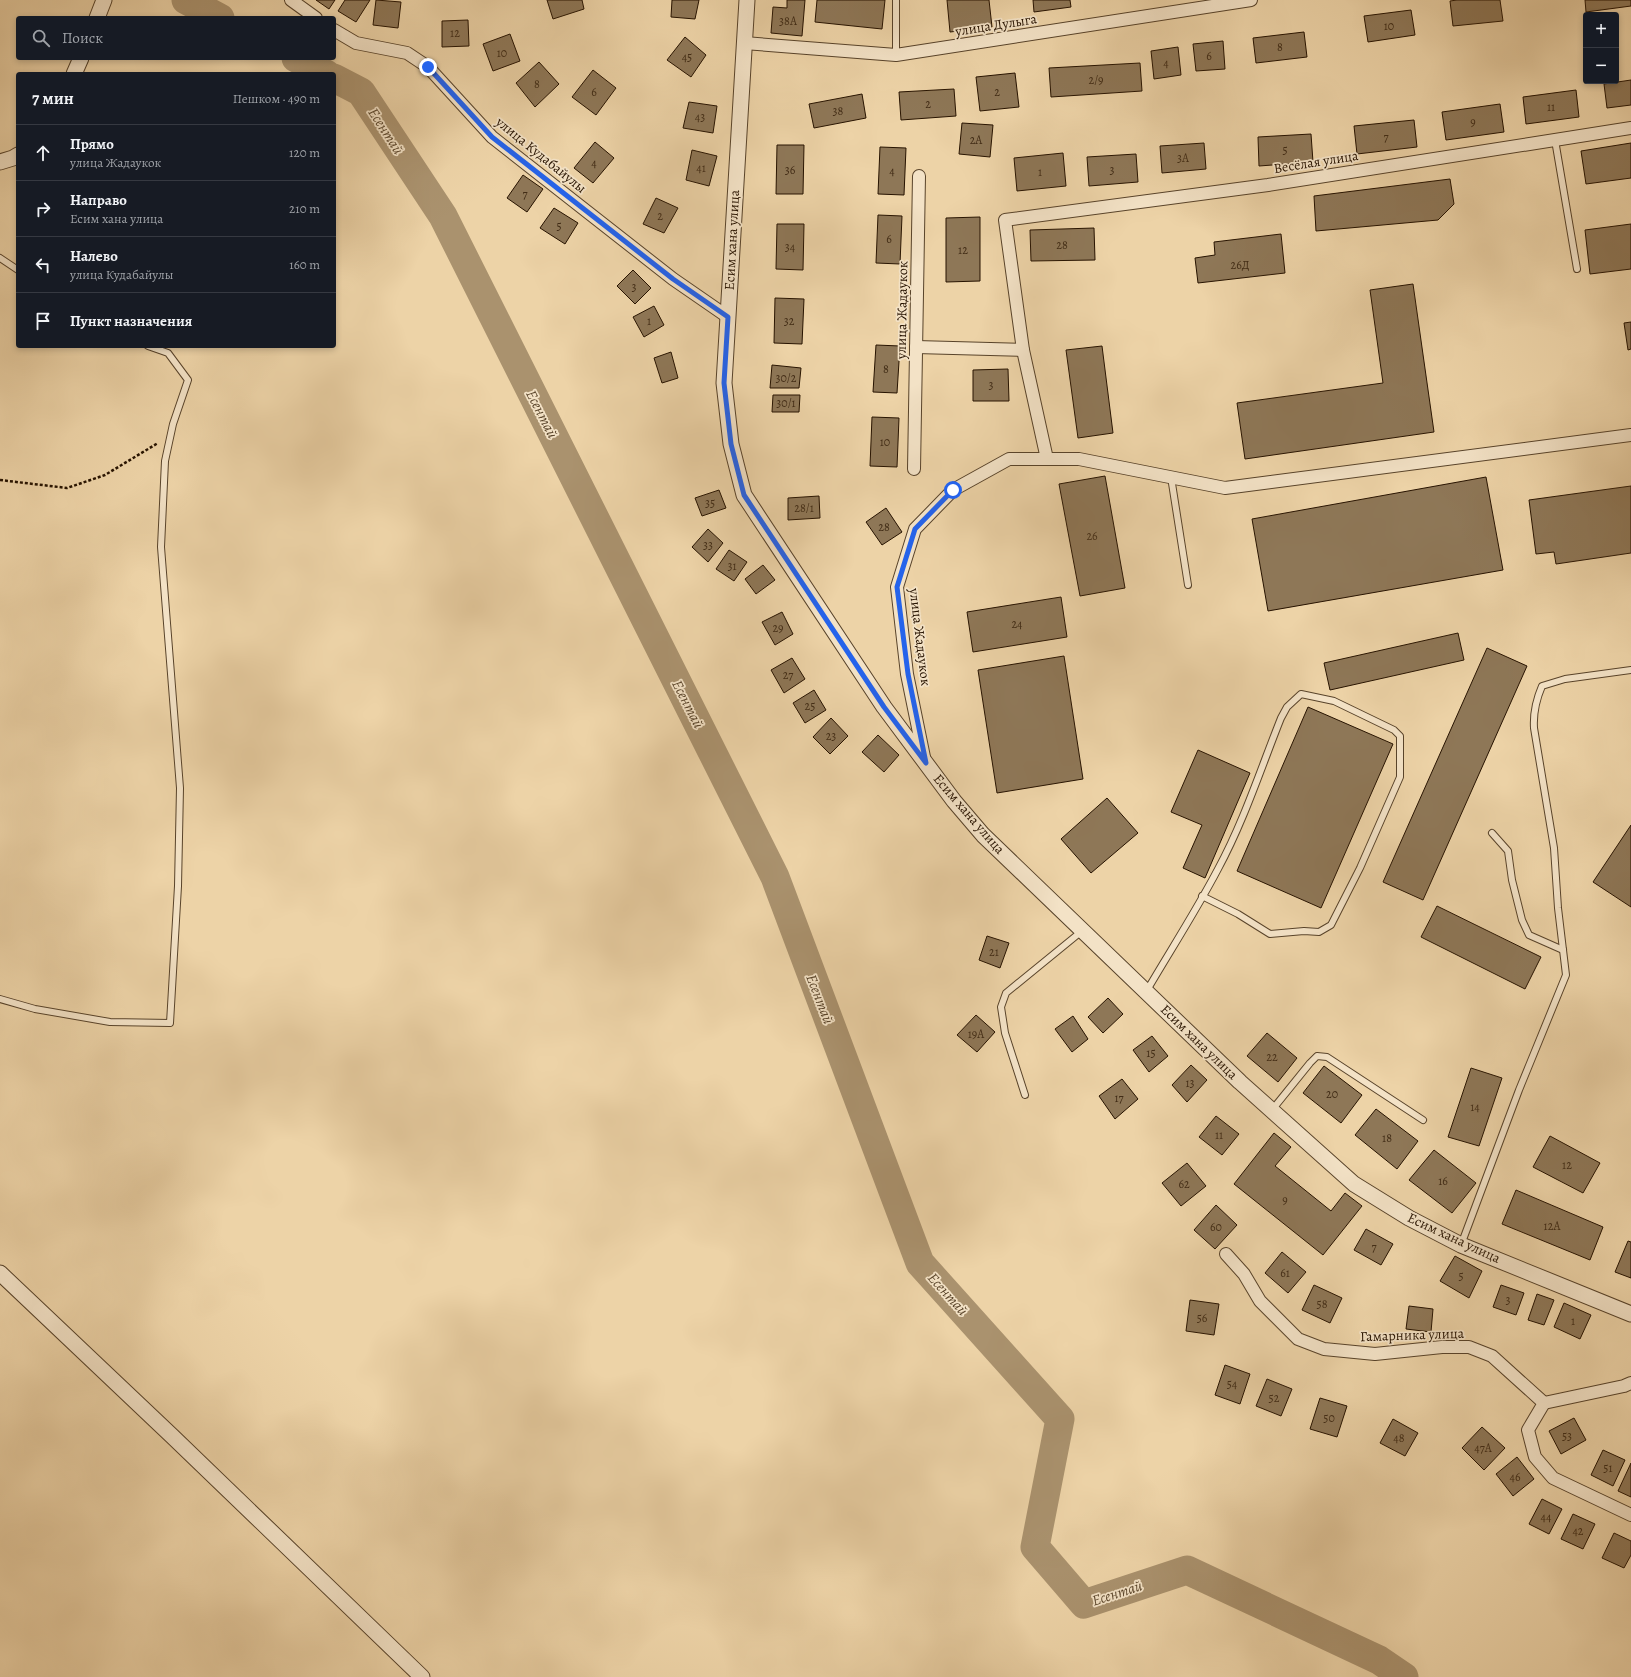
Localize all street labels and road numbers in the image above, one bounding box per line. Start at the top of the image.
street label: улица Дулыга [953,9,1039,41]
street label: улица Кудабайулы [491,112,590,197]
street label: Весёлая улица [1272,146,1360,178]
street label: Есим хана улица [720,189,744,291]
street label: улица Жадаукок [892,261,912,360]
street label: улица Жадаукок [904,586,935,687]
street label: Есим хана улица [929,770,1009,859]
street label: Есим хана улица [1156,1000,1242,1084]
street label: Есим хана улица [1404,1208,1504,1268]
street label: Гамарника улица [1360,1324,1465,1346]

